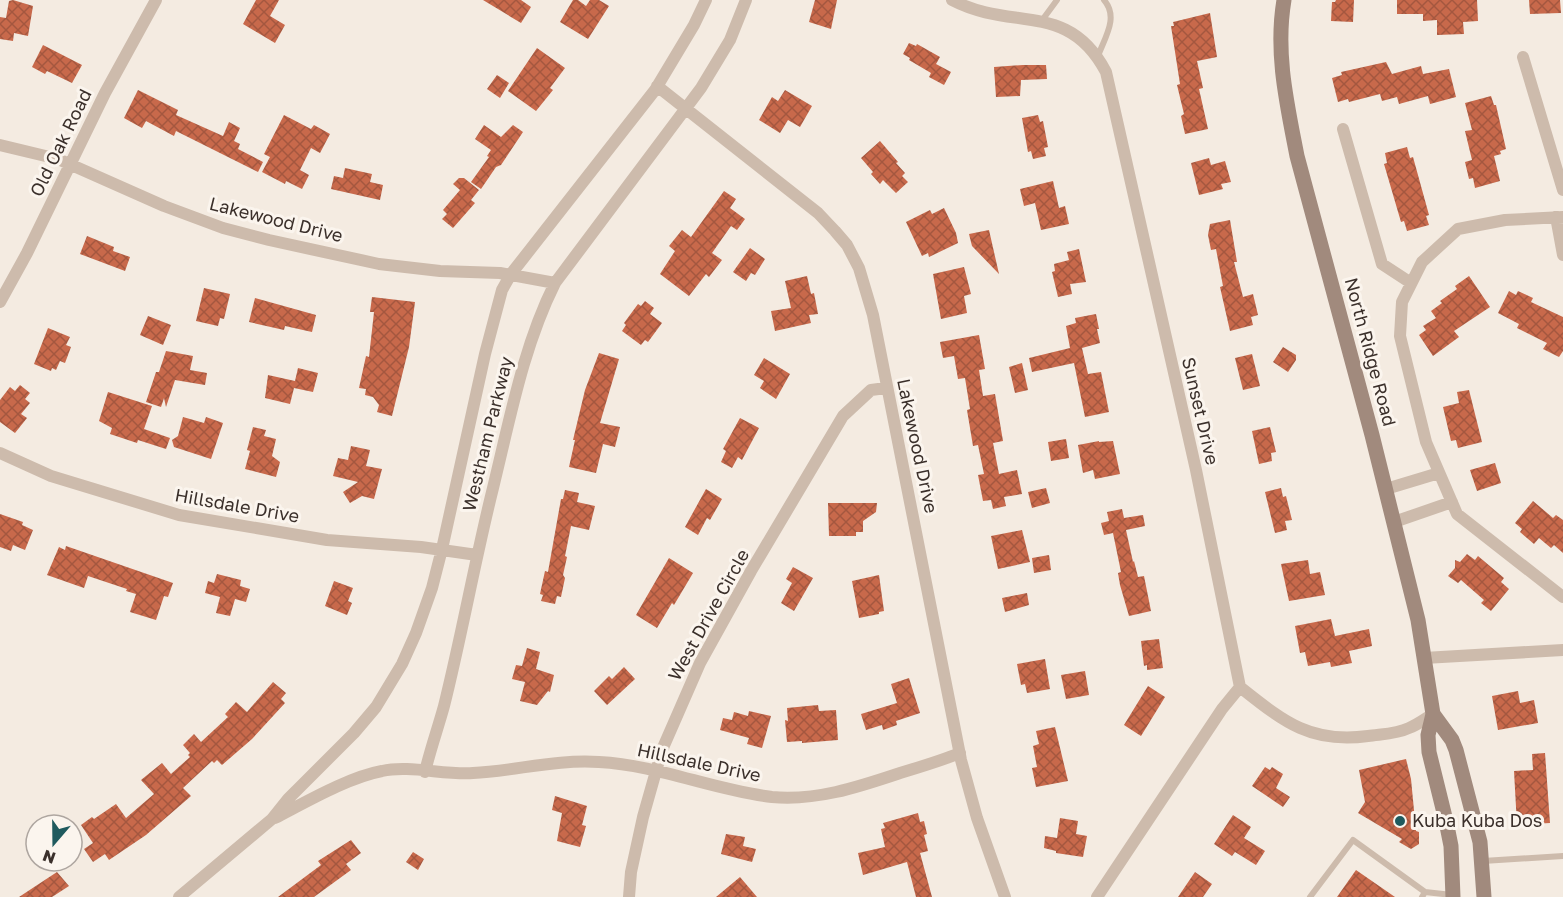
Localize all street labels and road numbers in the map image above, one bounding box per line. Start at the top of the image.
street label: Old Oak Road [25,85,96,200]
street label: Lakewood Drive [207,192,345,246]
street label: North Ridge Road [1341,275,1401,428]
street label: Westham Parkway [457,354,517,513]
street label: Sunset Drive [1178,355,1224,467]
street label: Lakewood Drive [893,377,943,515]
street label: Hillsdale Drive [173,483,301,527]
street label: West Drive Circle [663,545,753,684]
street label: Hillsdale Drive [635,738,763,786]

